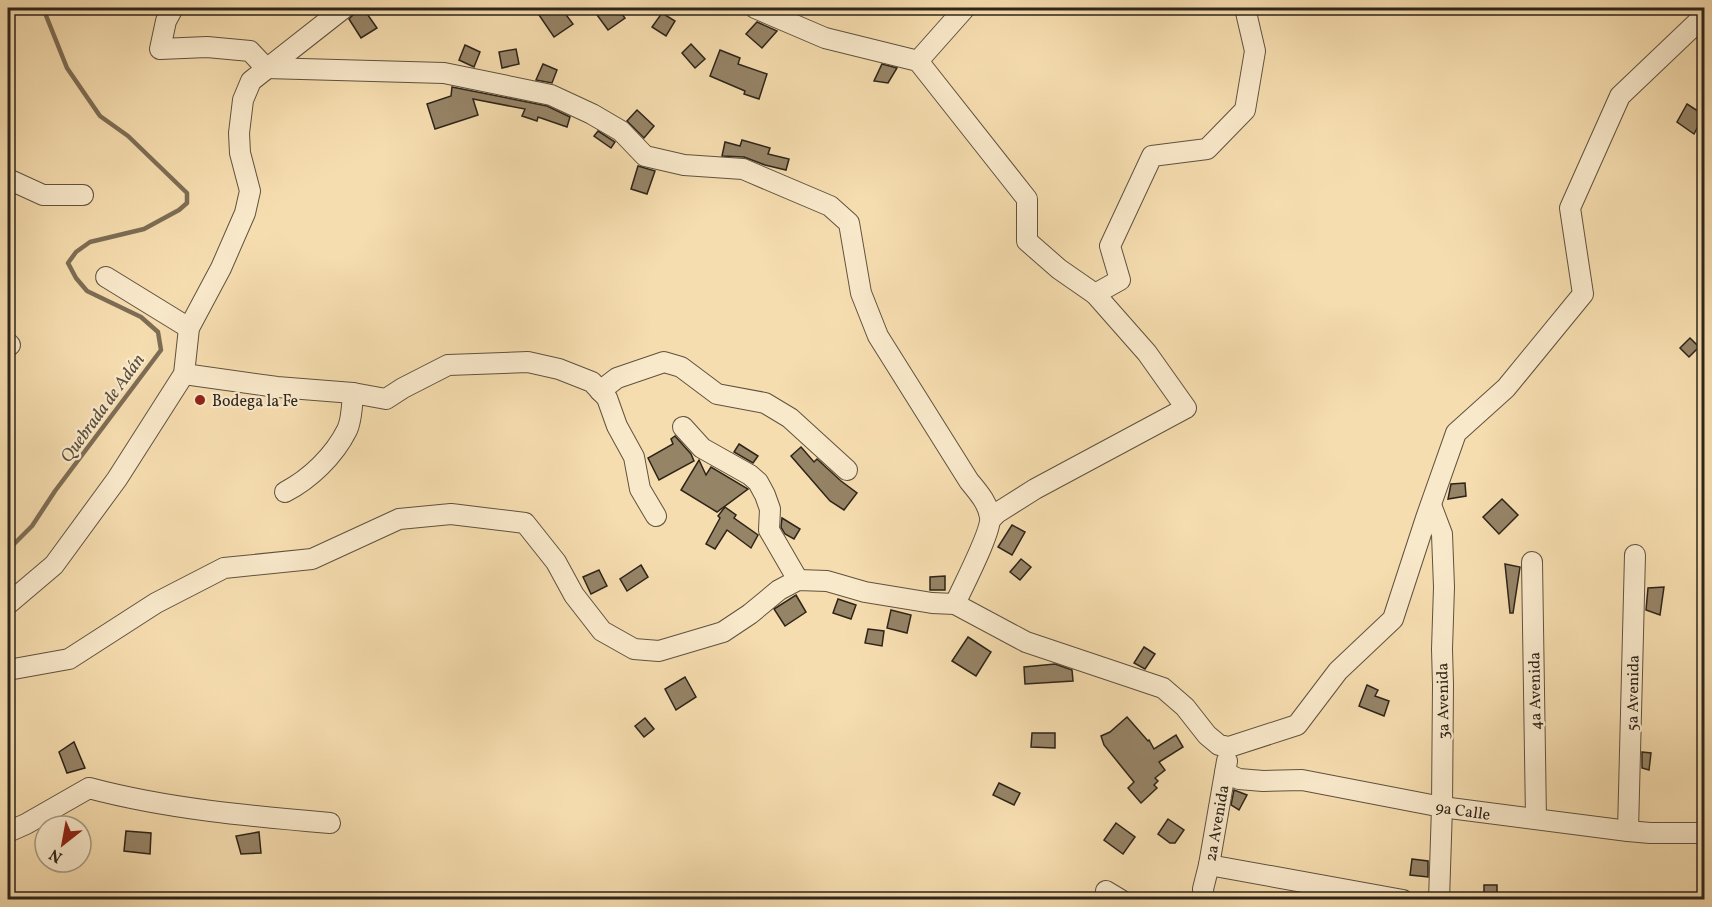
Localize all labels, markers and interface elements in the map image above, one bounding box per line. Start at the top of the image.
water label: Quebrada de Adán [55,349,151,469]
place label: Bodega la Fe [212,391,298,413]
marker: Bodega la Fe [193,393,207,407]
street label: 4a Avenida [1524,652,1548,730]
street label: 5a Avenida [1622,655,1646,731]
street label: 3a Avenida [1432,662,1456,740]
street label: 2a Avenida [1200,783,1236,863]
street label: 9a Calle [1434,797,1492,827]
north arrow [33,814,93,874]
text: N [45,843,67,868]

